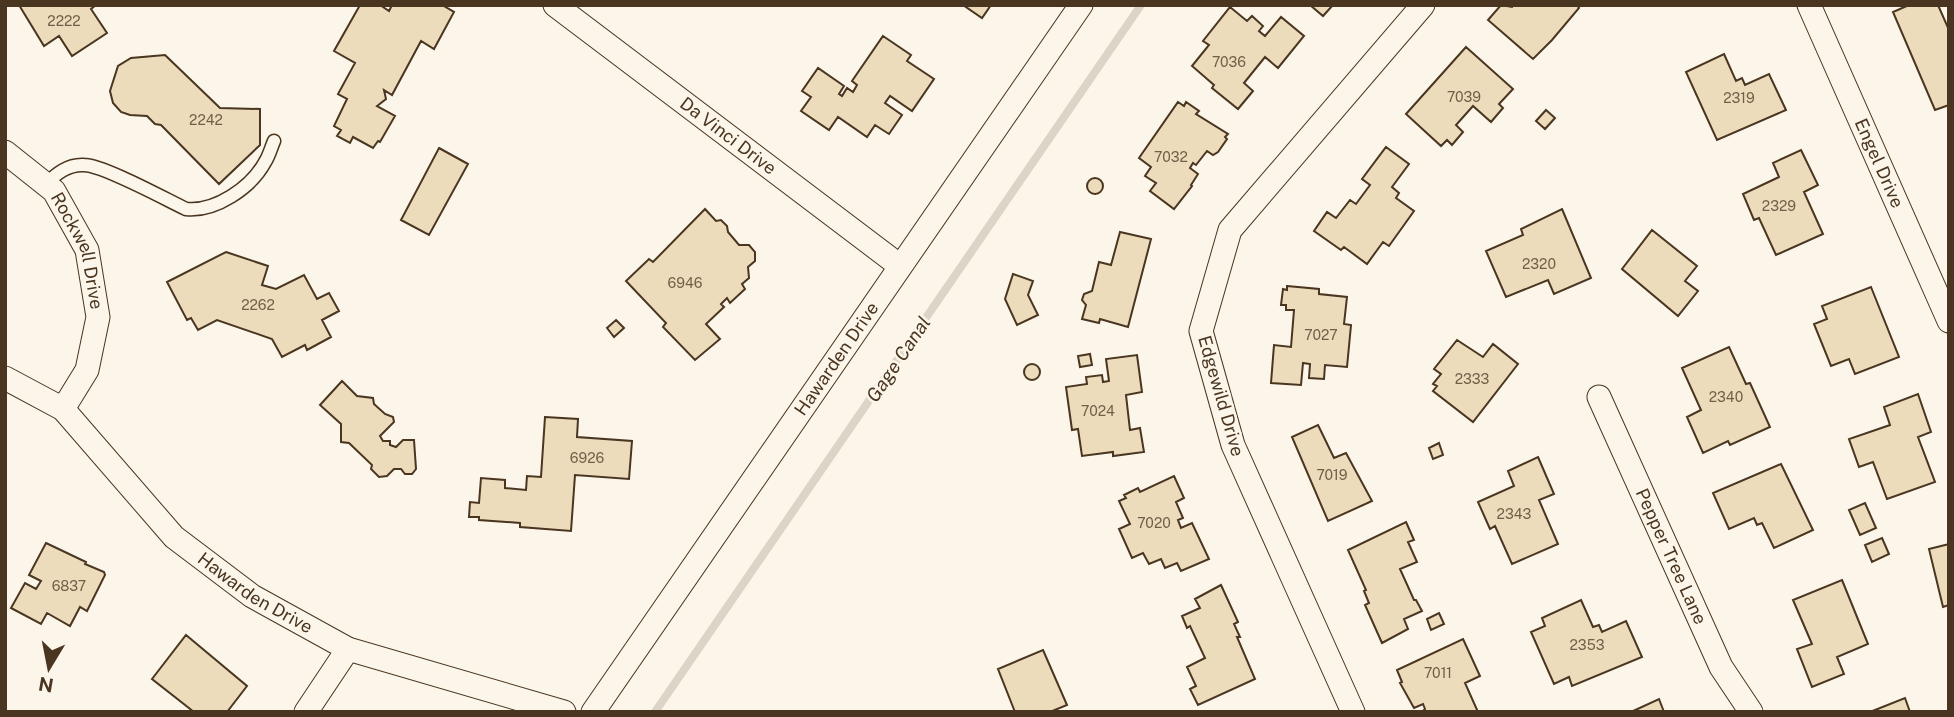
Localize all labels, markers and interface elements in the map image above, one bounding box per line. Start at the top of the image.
house number: 2222 [47,13,81,29]
house number: 7036 [1212,54,1246,70]
house number: 7039 [1447,89,1481,105]
house number: 2319 [1723,90,1755,106]
street label: Da Vinci Drive [676,92,781,179]
house number: 2242 [189,112,223,128]
street label: Engel Drive [1851,115,1908,211]
house number: 7032 [1154,149,1188,165]
street label: Rockwell Drive [47,188,108,311]
house number: 2329 [1762,198,1796,214]
house number: 2320 [1522,256,1556,272]
house number: 6946 [668,275,703,291]
house number: 2262 [241,297,275,313]
street label: Hawarden Drive [790,298,883,419]
water label: Gage Canal [861,312,935,406]
house number: 7027 [1304,327,1338,343]
street label: Edgewild Drive [1194,333,1249,459]
house number: 2333 [1455,371,1489,387]
house number: 2340 [1709,389,1743,405]
house number: 7024 [1081,403,1115,419]
house number: 6926 [570,450,604,466]
house number: 7019 [1316,467,1348,483]
street label: Pepper Tree Lane [1632,485,1711,628]
house number: 2343 [1497,506,1532,522]
house number: 7020 [1137,515,1171,531]
street label: Hawarden Drive [194,548,316,637]
house number: 6837 [52,578,86,594]
north arrow [14,633,84,703]
house number: 2353 [1570,637,1605,653]
house number: 7011 [1424,665,1452,681]
text: N [37,673,55,697]

